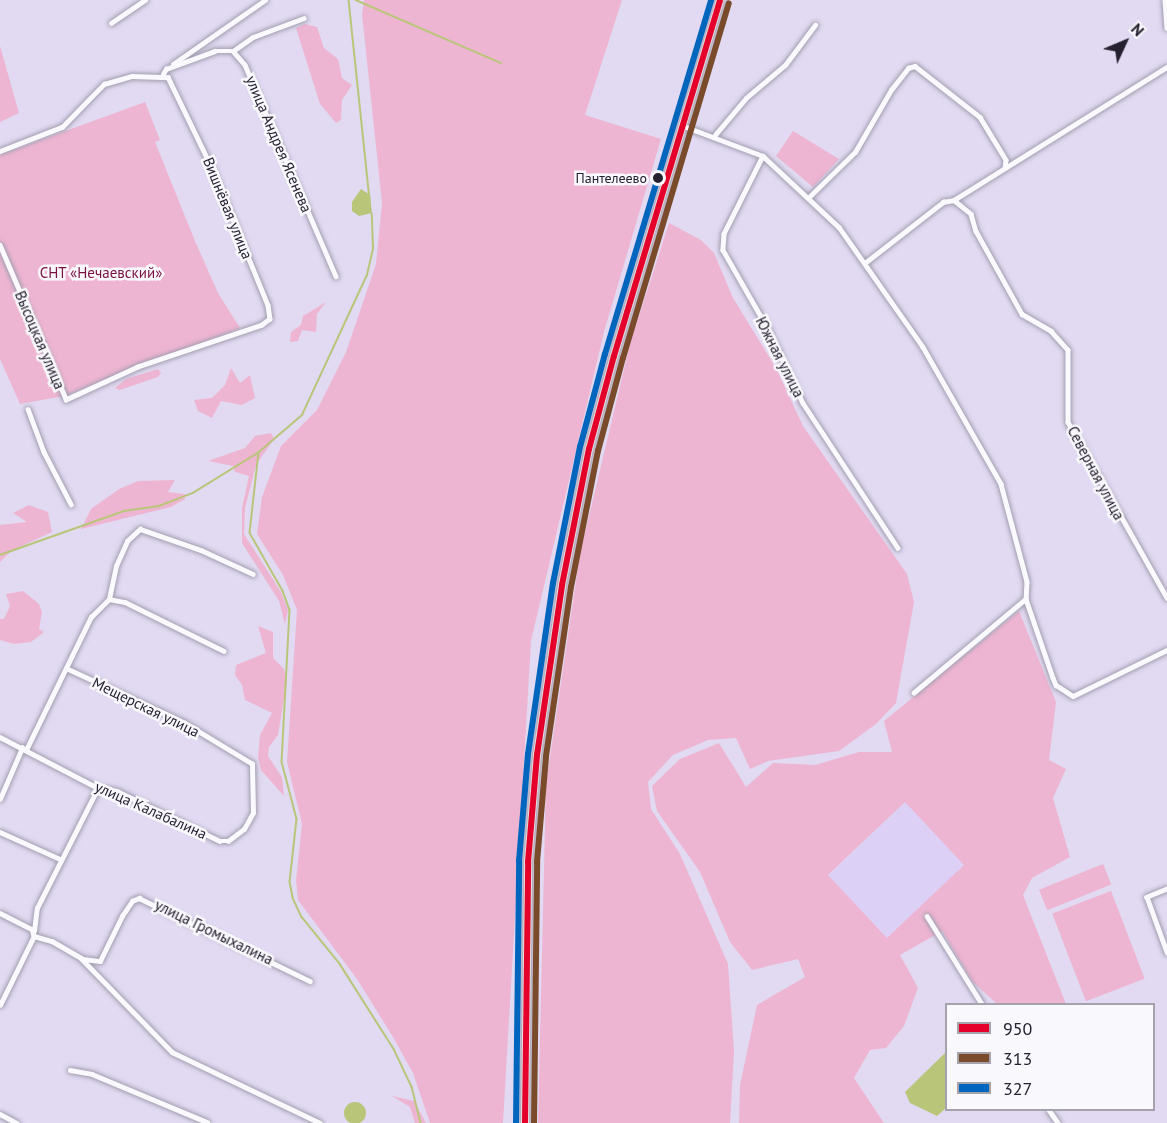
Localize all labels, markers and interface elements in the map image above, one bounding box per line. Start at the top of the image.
north arrow [1095,12,1155,72]
text: N [1127,19,1149,40]
street label: улица Андрея Ясенева [242,73,316,215]
street label: Вишнёвая улица [199,155,257,261]
place label: Пантелеево [576,170,647,186]
marker: Пантелеево [652,172,664,184]
park label: СНТ «Нечаевский» [39,264,163,282]
street label: Высоцкая улица [11,288,69,392]
street label: Южная улица [752,314,808,400]
street label: Северная улица [1064,423,1128,523]
street label: Мещерская улица [89,673,203,741]
street label: улица Калабалина [92,777,210,843]
street label: улица Громыхалина [152,896,276,968]
legend [945,1003,1155,1111]
text: 950 [1003,1017,1032,1040]
text: 313 [1003,1047,1032,1070]
text: 327 [1003,1077,1032,1100]

